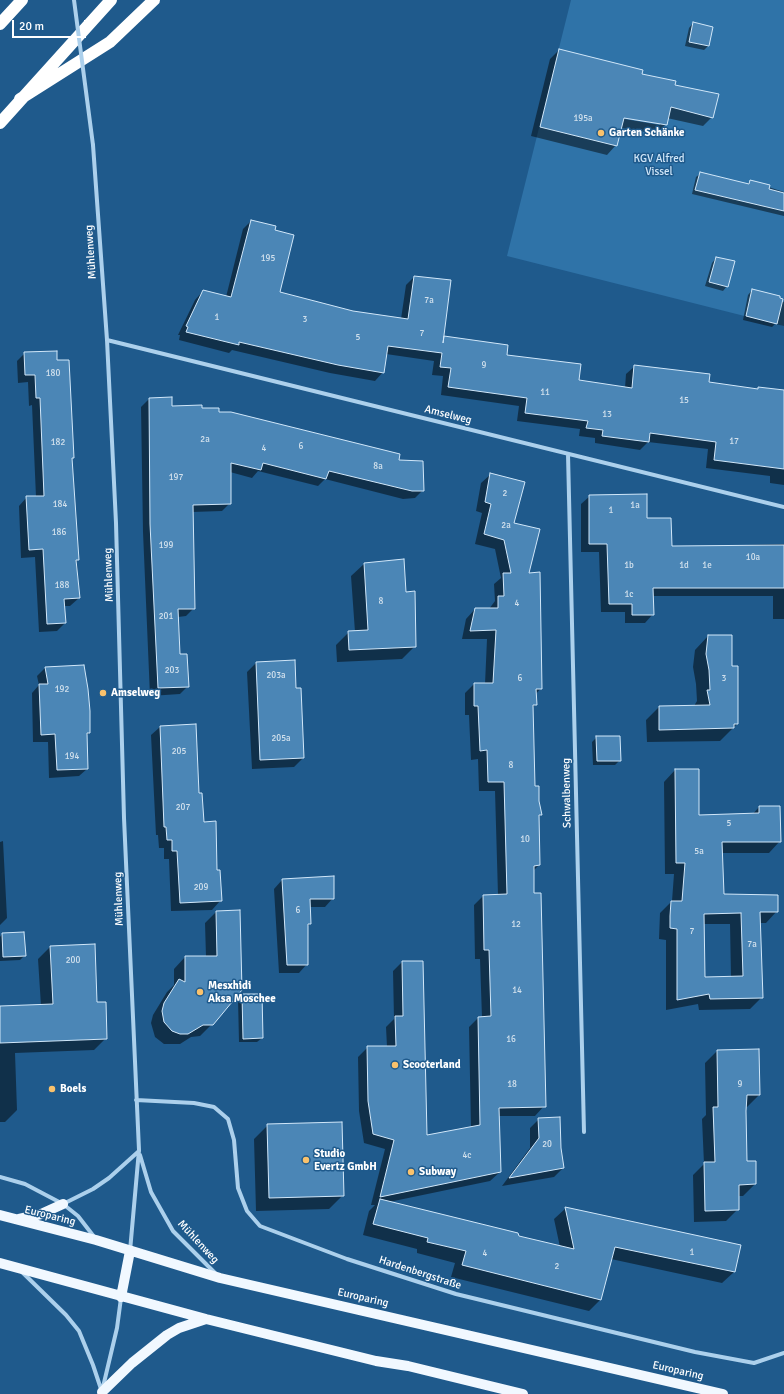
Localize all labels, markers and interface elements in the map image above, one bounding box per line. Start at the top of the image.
scale bar [14,12,88,38]
text: 20 m [19,19,44,34]
house number: 195a [573,114,593,124]
place label: Garten Schänke [609,126,685,140]
marker: Garten Schänke [596,128,606,138]
park label: KGV Alfred Vissel [634,152,684,178]
street label: Mühlenweg [83,224,99,280]
house number: 195 [261,254,275,264]
house number: 7a [424,296,434,306]
house number: 1 [215,313,219,323]
house number: 3 [303,315,307,325]
house number: 7 [420,329,424,339]
house number: 5 [356,333,360,343]
house number: 9 [482,361,486,371]
house number: 180 [46,369,60,379]
house number: 11 [540,388,550,398]
house number: 15 [679,396,689,406]
street label: Amselweg [423,403,473,427]
house number: 13 [602,410,612,420]
house number: 2a [200,435,210,445]
house number: 17 [729,437,739,447]
house number: 182 [51,438,65,448]
house number: 6 [299,442,303,452]
house number: 4 [262,444,266,454]
house number: 8a [373,462,383,472]
house number: 197 [169,473,183,483]
house number: 2 [503,489,507,499]
house number: 184 [53,500,67,510]
house number: 1a [630,501,640,511]
house number: 1 [609,506,613,516]
house number: 2a [501,521,511,531]
house number: 186 [52,528,66,538]
house number: 199 [159,541,173,551]
street label: Mühlenweg [101,548,117,602]
house number: 10a [746,553,760,563]
house number: 1b [624,561,634,571]
house number: 1d [679,561,689,571]
house number: 1e [702,561,712,571]
house number: 188 [55,581,69,591]
house number: 1c [624,590,634,600]
house number: 8 [379,597,383,607]
house number: 4 [515,599,519,609]
house number: 201 [159,612,173,622]
house number: 203 [165,666,179,676]
house number: 203a [266,671,286,681]
house number: 6 [518,674,522,684]
house number: 3 [722,674,726,684]
house number: 192 [55,685,69,695]
place label: Amselweg [111,686,160,700]
marker: Amselweg [98,688,108,698]
house number: 205a [271,734,291,744]
house number: 205 [172,747,186,757]
house number: 194 [65,752,79,762]
street label: Schwalbenweg [560,758,574,828]
house number: 8 [509,761,513,771]
house number: 207 [176,803,190,813]
house number: 5 [727,819,731,829]
house number: 10 [520,835,530,845]
house number: 5a [694,847,704,857]
street label: Mühlenweg [111,872,127,926]
house number: 209 [194,883,208,893]
house number: 6 [296,906,300,916]
house number: 12 [511,920,521,930]
house number: 7 [690,927,694,937]
house number: 7a [747,940,757,950]
house number: 200 [66,956,80,966]
place label: Mesxhidi Aksa Moschee [208,979,276,1005]
house number: 14 [512,986,522,996]
marker: Mesxhidi Aksa Moschee [195,987,205,997]
house number: 16 [506,1035,516,1045]
place label: Scooterland [403,1058,461,1072]
marker: Scooterland [390,1060,400,1070]
house number: 18 [507,1080,517,1090]
house number: 9 [738,1080,742,1090]
place label: Boels [60,1082,86,1096]
marker: Boels [47,1084,57,1094]
house number: 20 [542,1140,552,1150]
place label: Studio Evertz GmbH [314,1147,377,1173]
house number: 4c [462,1151,472,1161]
marker: Studio Evertz GmbH [301,1155,311,1165]
place label: Subway [419,1165,456,1179]
marker: Subway [406,1167,416,1177]
street label: Europaring [23,1203,77,1229]
street label: Mühlenweg [175,1218,221,1266]
house number: 1 [690,1248,694,1258]
house number: 4 [483,1249,487,1259]
street label: Hardenbergstraße [377,1253,463,1293]
house number: 2 [555,1262,559,1272]
street label: Europaring [336,1286,390,1310]
street label: Europaring [651,1359,705,1383]

